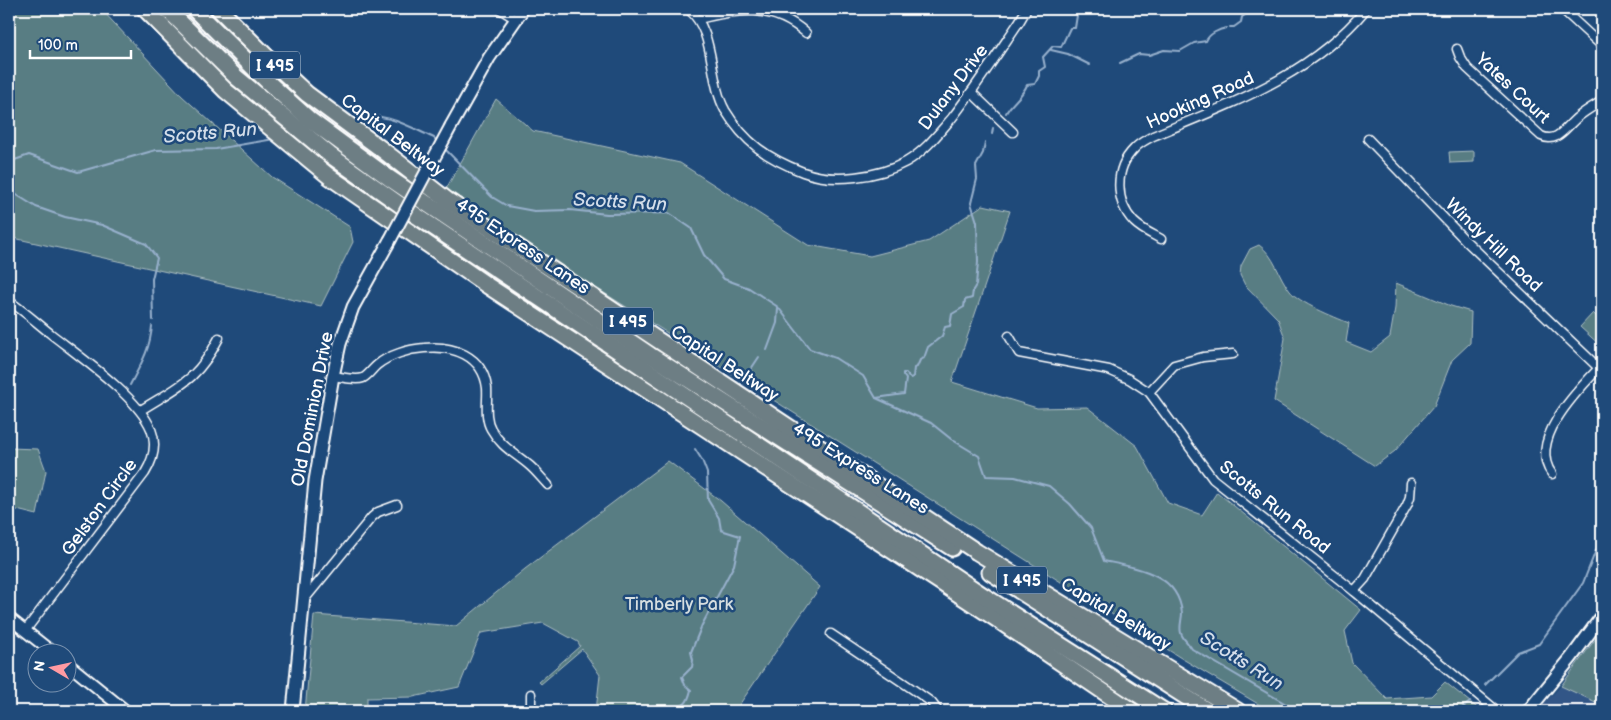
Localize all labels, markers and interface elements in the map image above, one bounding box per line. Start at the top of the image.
scale bar [30,28,131,60]
text: 100 m [38,36,78,55]
street label: Dulany Drive [914,40,993,134]
street label: Yates Court [1471,48,1554,128]
road number: I 495 [250,52,300,78]
street label: Hooking Road [1143,67,1257,134]
street label: Capital Beltway [337,90,449,182]
water label: Scotts Run [162,118,258,149]
water label: Scotts Run [572,189,667,216]
street label: 495 Express Lanes [452,194,594,299]
street label: Windy Hill Road [1441,194,1546,297]
road number: I 495 [603,308,653,334]
street label: Capital Beltway [667,321,783,407]
street label: Old Dominion Drive [287,330,338,488]
street label: 495 Express Lanes [789,418,933,519]
street label: Gelston Circle [57,455,142,560]
street label: Scotts Run Road [1215,456,1334,558]
road number: I 495 [997,566,1047,594]
street label: Capital Beltway [1057,573,1175,656]
park label: Timberly Park [625,594,733,615]
water label: Scotts Run [1195,627,1287,696]
north arrow [28,642,78,692]
text: N [30,660,49,673]

